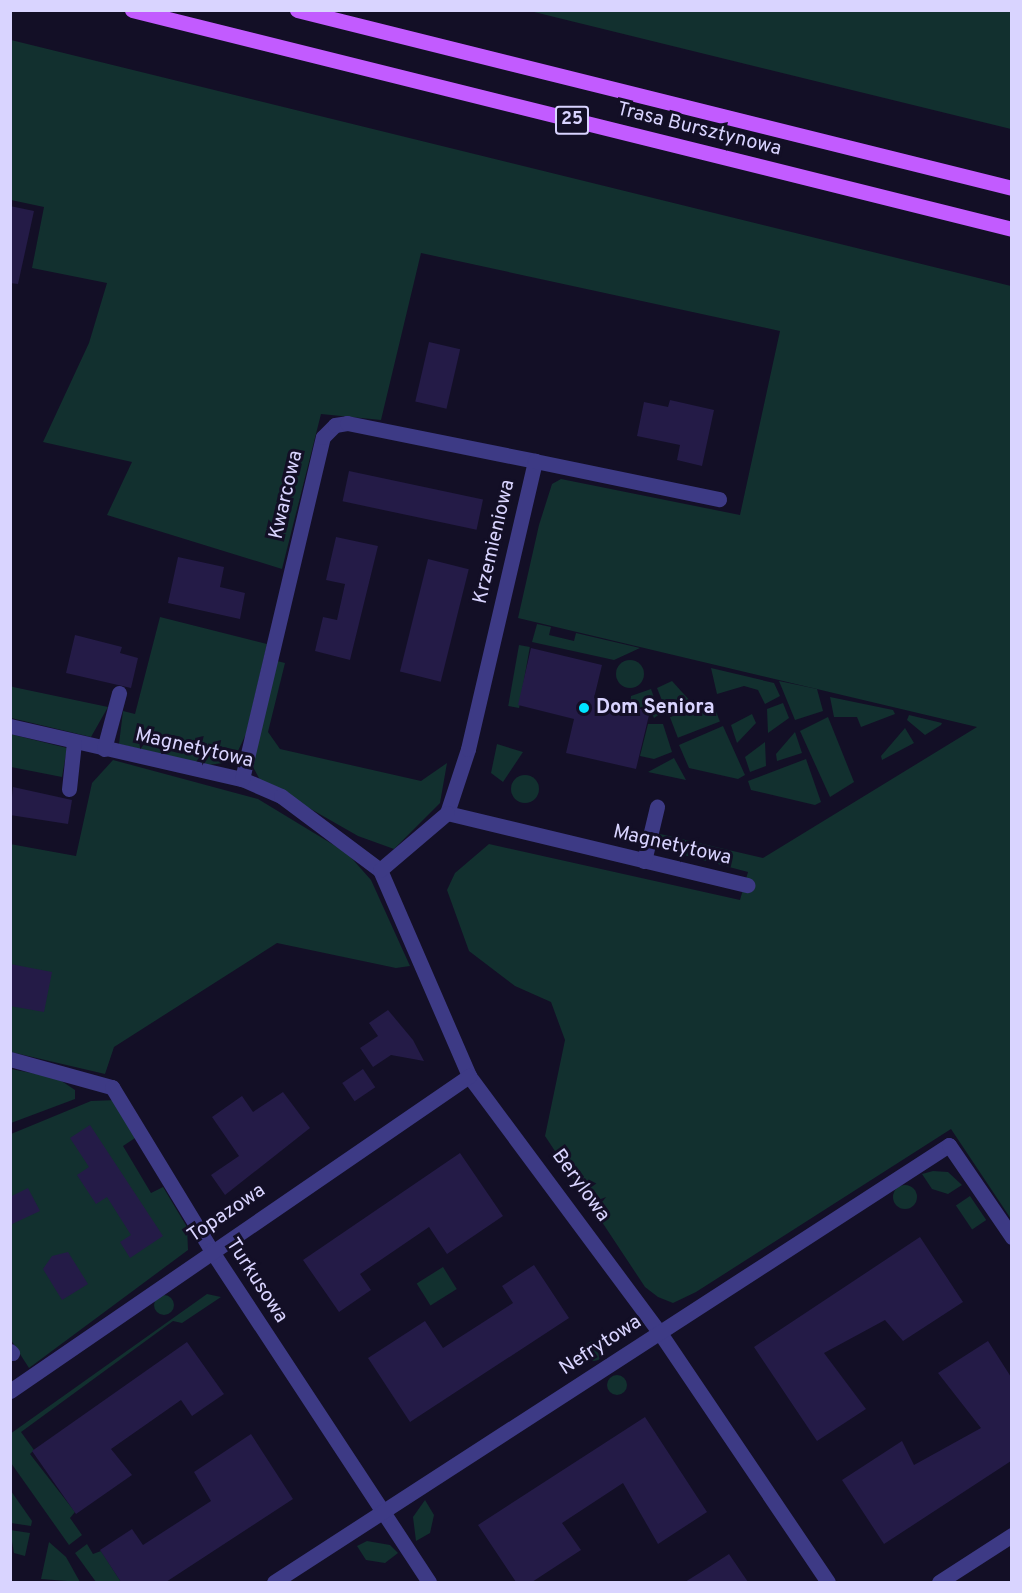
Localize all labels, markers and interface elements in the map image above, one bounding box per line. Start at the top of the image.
street label: Trasa Bursztynowa [614,98,784,162]
road number: 25 [554,105,590,135]
street label: Kwarcowa [265,448,309,542]
street label: Krzemieniowa [469,478,521,606]
place label: Dom Seniora [596,696,715,720]
marker: Dom Seniora [577,701,591,715]
street label: Magnetytowa [132,724,256,774]
street label: Magnetytowa [610,821,734,871]
street label: Berylowa [546,1145,614,1227]
street label: Topazowa [184,1179,270,1249]
street label: Turkusowa [220,1234,292,1328]
street label: Nefrytowa [556,1311,646,1381]

